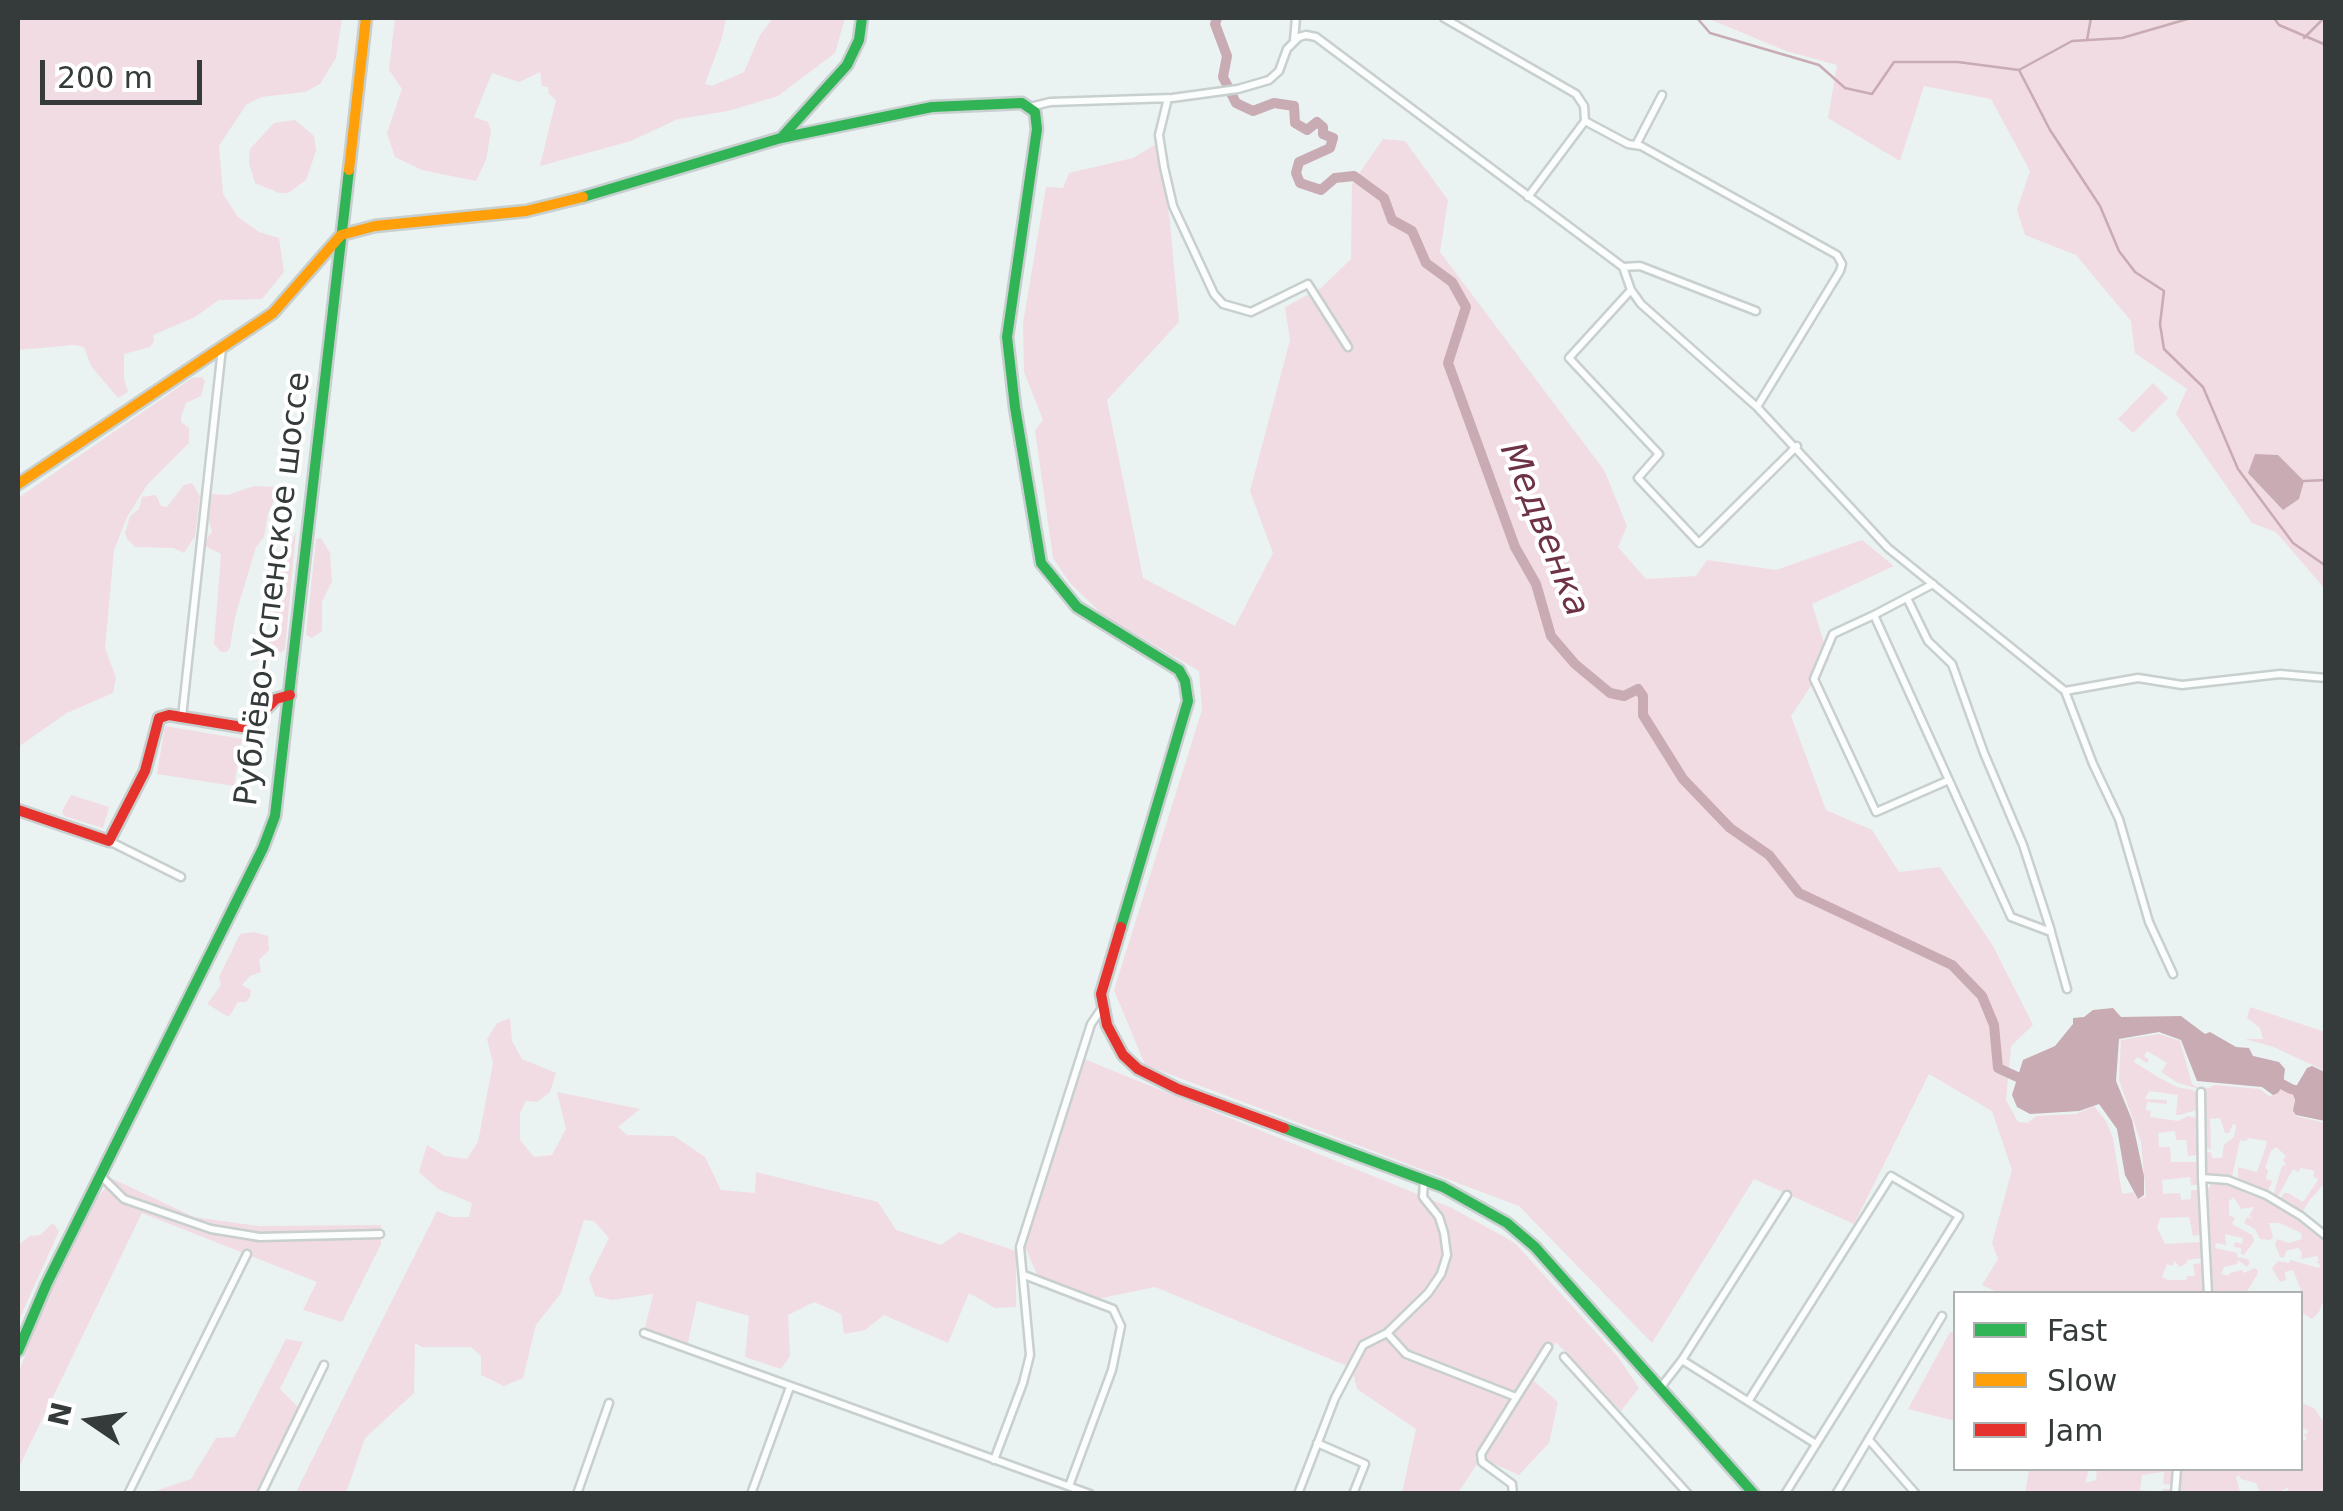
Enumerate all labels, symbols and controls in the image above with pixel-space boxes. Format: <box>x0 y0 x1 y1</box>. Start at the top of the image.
scale bar <box>45 40 208 102</box>
text: 200 m <box>57 60 153 95</box>
street label: Рублёво-Успенское шоссе <box>228 370 320 808</box>
water label: Медвенка <box>1489 437 1597 623</box>
legend <box>1953 1291 2303 1471</box>
text: Fast <box>2047 1313 2107 1348</box>
text: Slow <box>2047 1363 2117 1398</box>
north arrow <box>40 1371 140 1471</box>
text: N <box>42 1399 79 1429</box>
text: Jam <box>2047 1413 2103 1448</box>

